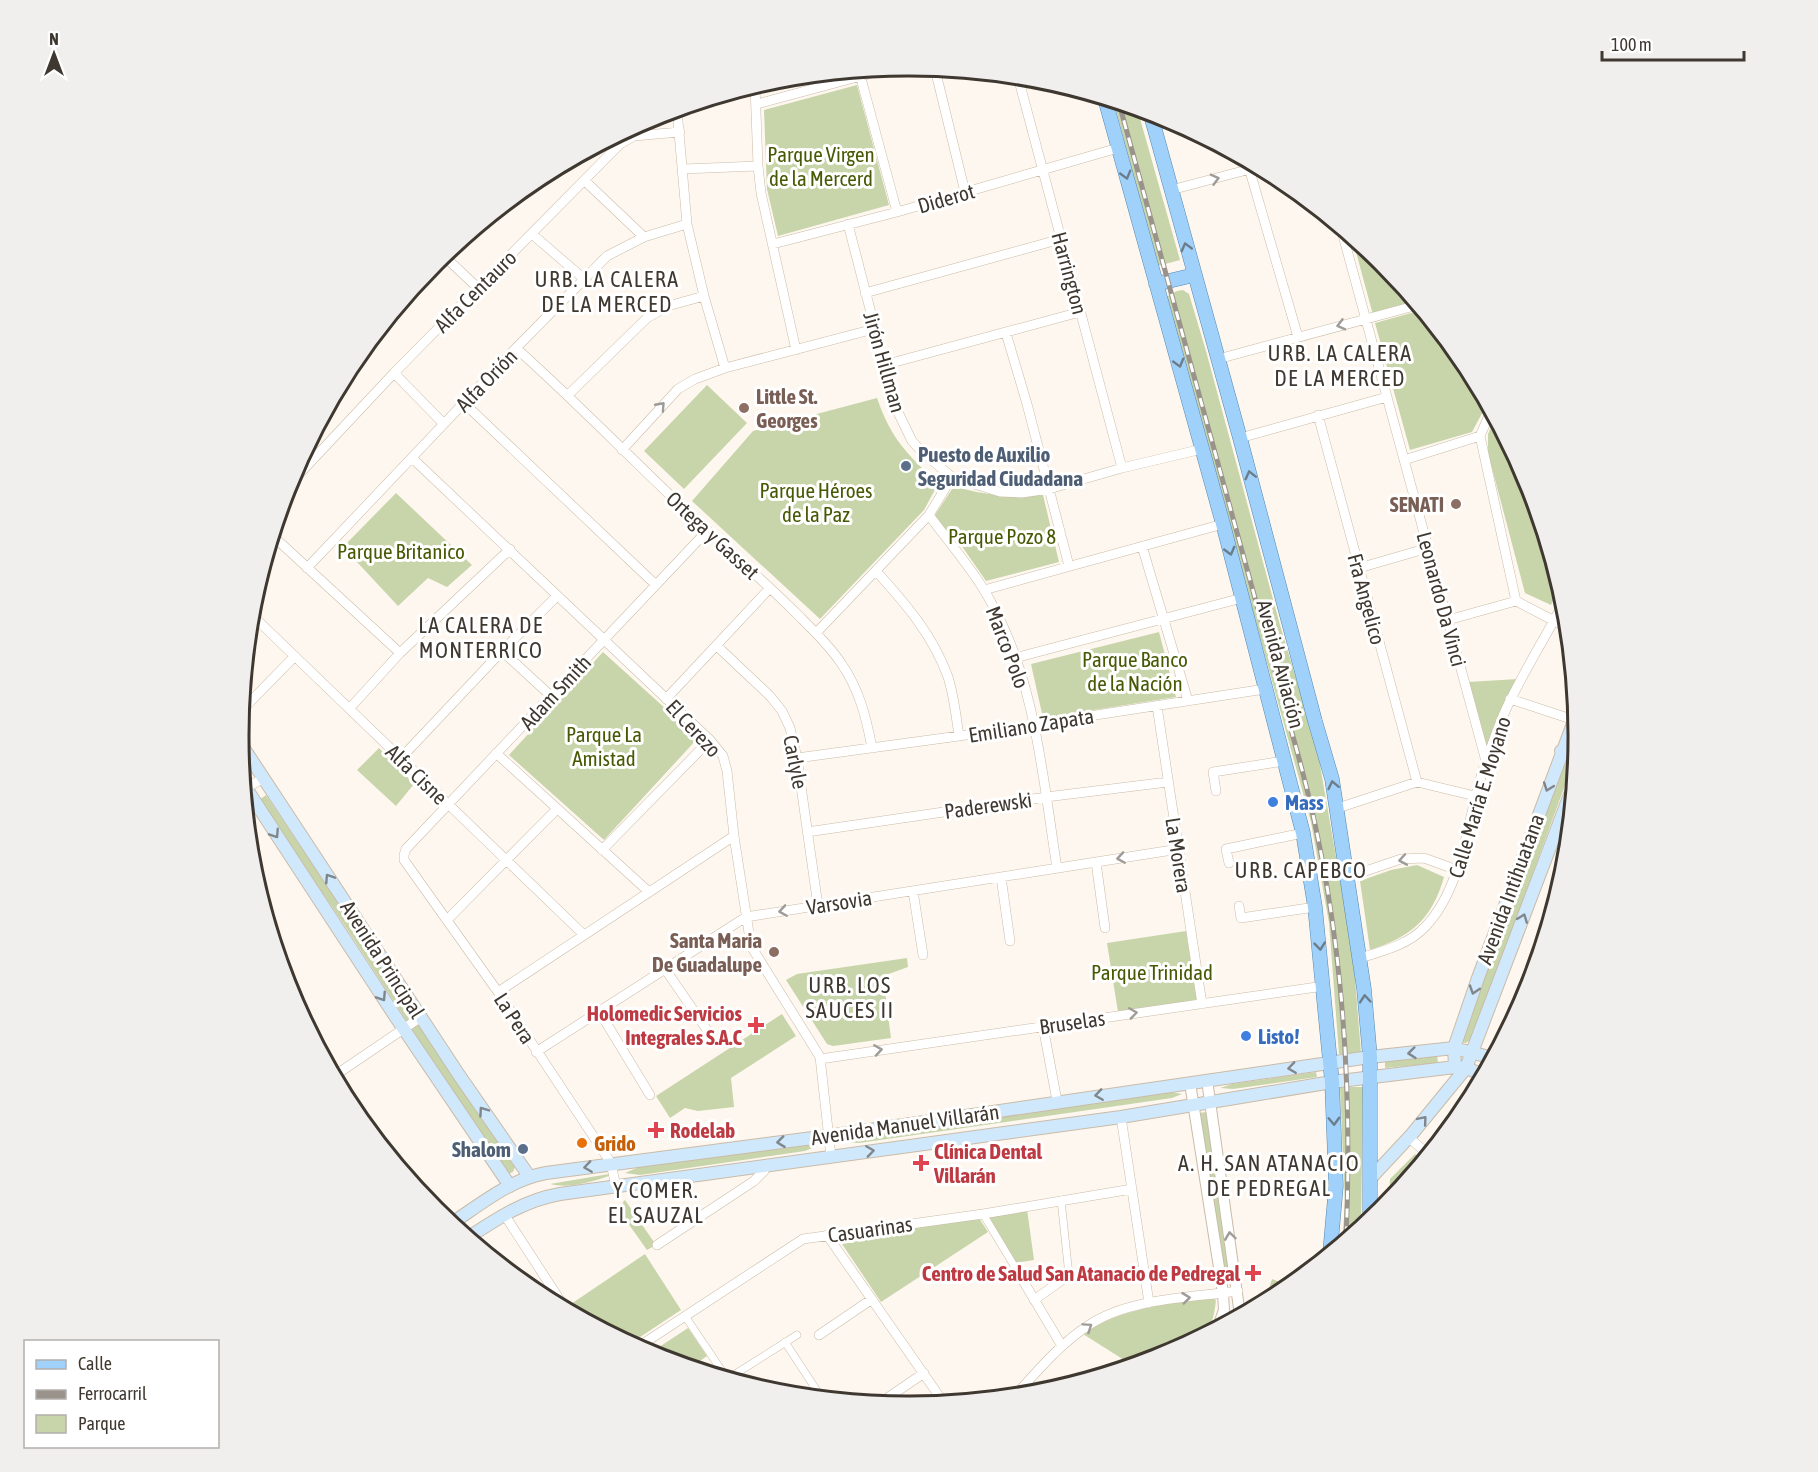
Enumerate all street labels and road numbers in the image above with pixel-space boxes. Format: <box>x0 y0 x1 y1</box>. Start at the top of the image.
street label: Diderot <box>915 178 977 218</box>
street label: Harrington <box>1048 229 1092 317</box>
street label: Alfa Centauro <box>429 245 521 337</box>
street label: Jirón Hillman <box>859 309 911 415</box>
street label: Alfa Orión <box>450 344 522 416</box>
street label: Ortega y Gasset <box>662 486 764 584</box>
street label: Leonardo Da Vinci <box>1412 529 1472 669</box>
street label: Fra Angelico <box>1343 551 1391 647</box>
street label: Avenida Aviación <box>1252 597 1310 731</box>
street label: Marco Polo <box>981 603 1035 691</box>
street label: Adam Smith <box>515 650 595 734</box>
street label: El Cerezo <box>662 694 726 762</box>
street label: Emiliano Zapata <box>967 703 1095 747</box>
street label: Calle María E. Moyano <box>1443 713 1515 881</box>
street label: Carlyle <box>779 733 813 791</box>
street label: Alfa Cisne <box>381 739 453 809</box>
street label: Paderewski <box>943 787 1033 823</box>
street label: Avenida Intihuatana <box>1472 811 1548 967</box>
street label: La Morera <box>1161 816 1197 894</box>
street label: Varsovia <box>805 885 873 919</box>
street label: Avenida Principal <box>336 896 430 1023</box>
street label: La Pera <box>490 988 540 1048</box>
street label: Bruselas <box>1038 1006 1106 1038</box>
street label: Avenida Manuel Villarán <box>809 1099 1001 1149</box>
street label: Casuarinas <box>826 1211 914 1247</box>

